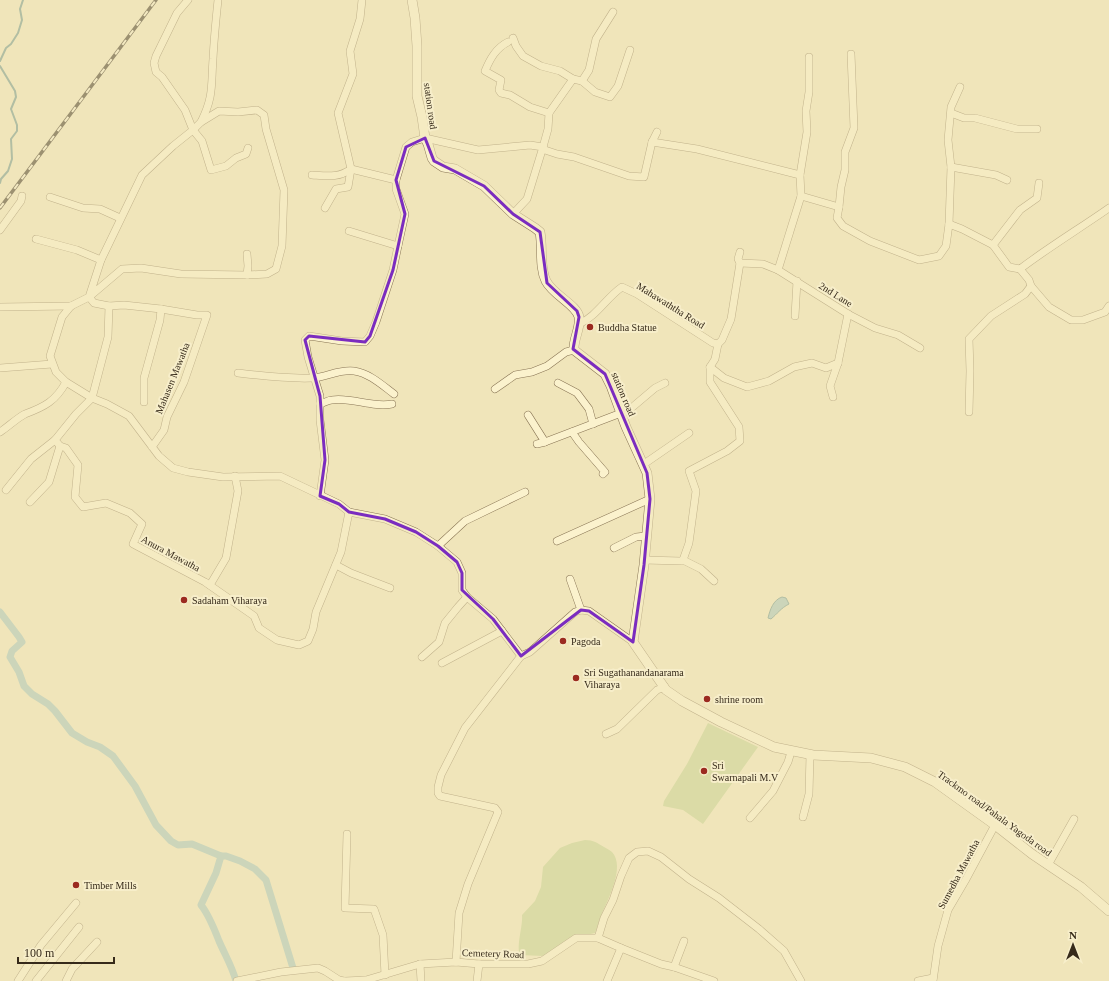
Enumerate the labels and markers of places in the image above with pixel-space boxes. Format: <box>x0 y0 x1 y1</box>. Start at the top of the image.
marker: Buddha Statue <box>585 322 595 332</box>
place label: Buddha Statue <box>598 322 657 333</box>
marker: Sadaham Viharaya <box>179 595 189 605</box>
place label: Sadaham Viharaya <box>192 595 268 606</box>
marker: Pagoda <box>558 636 568 646</box>
place label: Pagoda <box>571 636 601 647</box>
place label: Sri Sugathanandanarama Viharaya <box>584 667 684 690</box>
marker: Sri Sugathanandanarama Viharaya <box>571 673 581 683</box>
marker: shrine room <box>702 694 712 704</box>
place label: shrine room <box>715 694 763 705</box>
place label: Sri Swarnapali M.V <box>712 760 779 783</box>
marker: Sri Swarnapali M.V <box>699 766 709 776</box>
marker: Timber Mills <box>71 880 81 890</box>
place label: Timber Mills <box>84 880 137 891</box>

